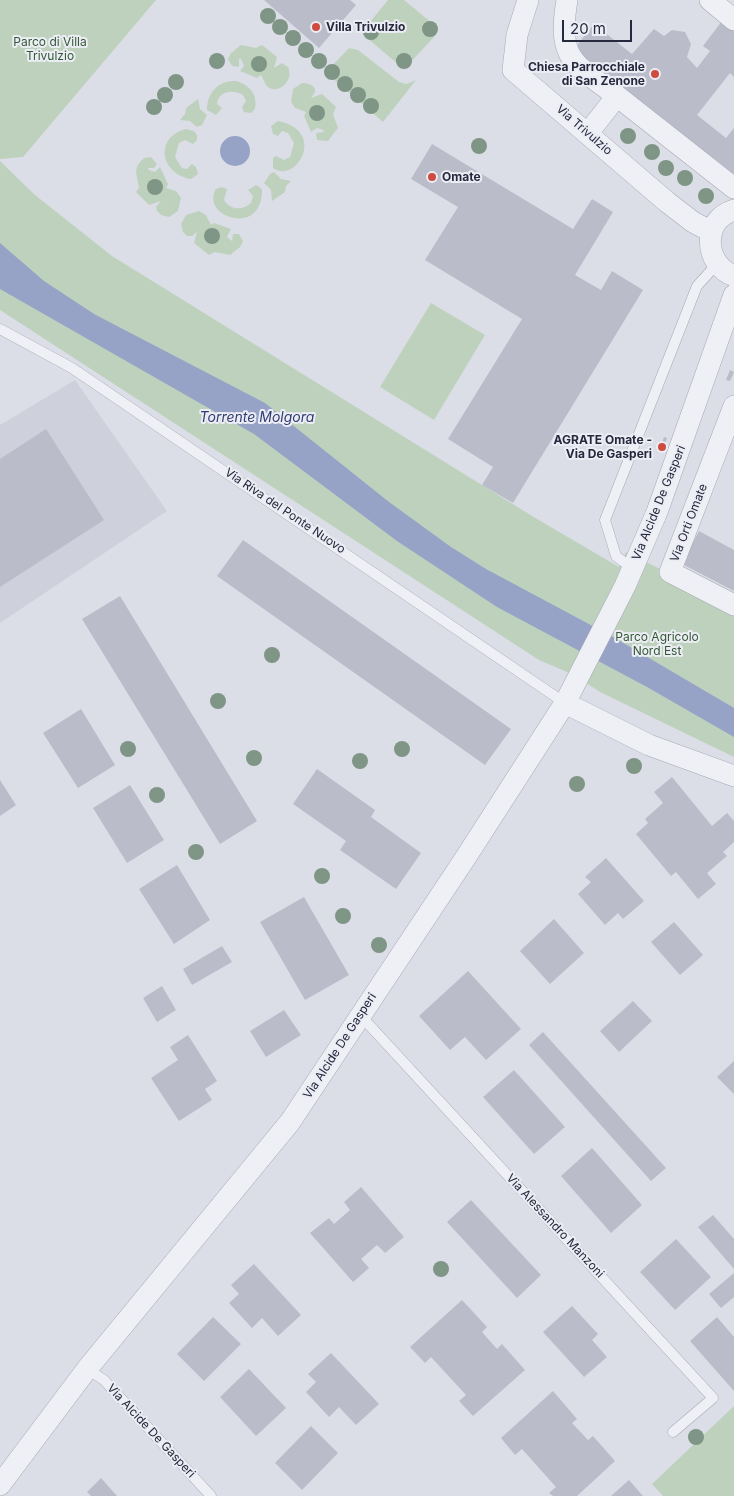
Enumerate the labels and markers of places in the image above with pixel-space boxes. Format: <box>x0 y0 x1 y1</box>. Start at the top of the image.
place label: Villa Trivulzio <box>326 20 405 34</box>
marker: Villa Trivulzio <box>310 21 322 33</box>
place label: Chiesa Parrocchiale di San Zenone <box>528 60 645 88</box>
marker: Chiesa Parrocchiale di San Zenone <box>649 68 661 80</box>
place label: Omate <box>442 170 481 184</box>
marker: Omate <box>426 171 438 183</box>
place label: AGRATE Omate - Via De Gasperi <box>554 433 652 461</box>
marker: AGRATE Omate - Via De Gasperi <box>656 441 668 453</box>

